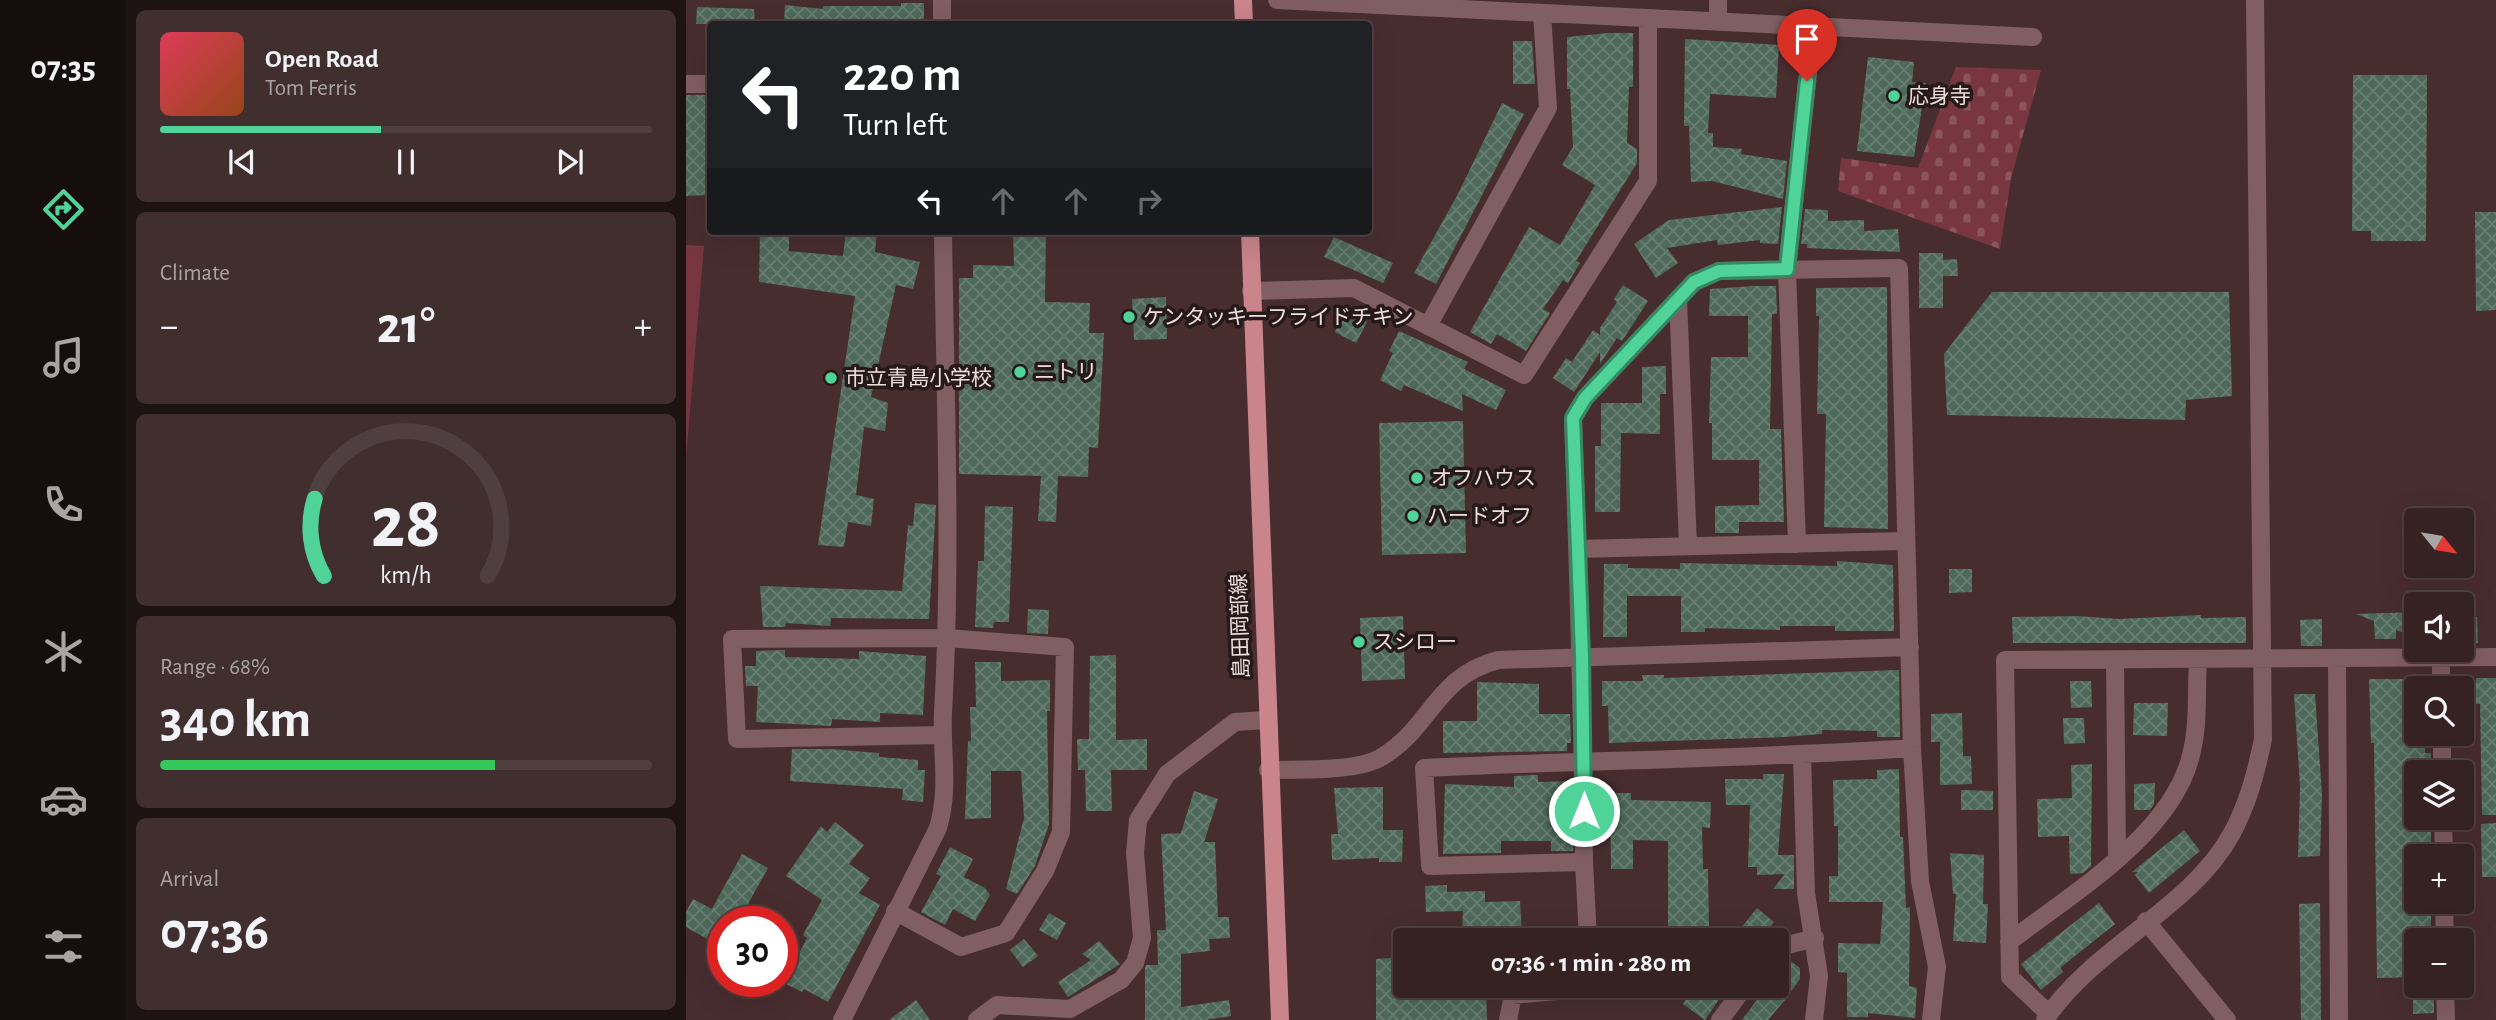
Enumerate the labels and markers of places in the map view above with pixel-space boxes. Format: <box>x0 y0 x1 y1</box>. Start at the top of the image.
pin <box>1777 9 1837 81</box>
place label: 応身寺 <box>1908 85 1971 107</box>
marker: 応身寺 <box>1886 88 1902 104</box>
place label: ケンタッキーフライドチキン <box>1143 306 1413 328</box>
marker: ケンタッキーフライドチキン <box>1121 309 1137 325</box>
place label: ニトリ <box>1034 362 1097 383</box>
marker: ニトリ <box>1012 364 1028 380</box>
place label: 市立青島小学校 <box>845 367 992 389</box>
marker: 市立青島小学校 <box>823 370 839 386</box>
place label: オフハウス <box>1431 468 1536 489</box>
marker: オフハウス <box>1409 470 1425 486</box>
place label: ハードオフ <box>1427 506 1532 527</box>
marker: ハードオフ <box>1405 508 1421 524</box>
place label: スシロー <box>1373 632 1457 653</box>
marker: スシロー <box>1351 634 1367 650</box>

